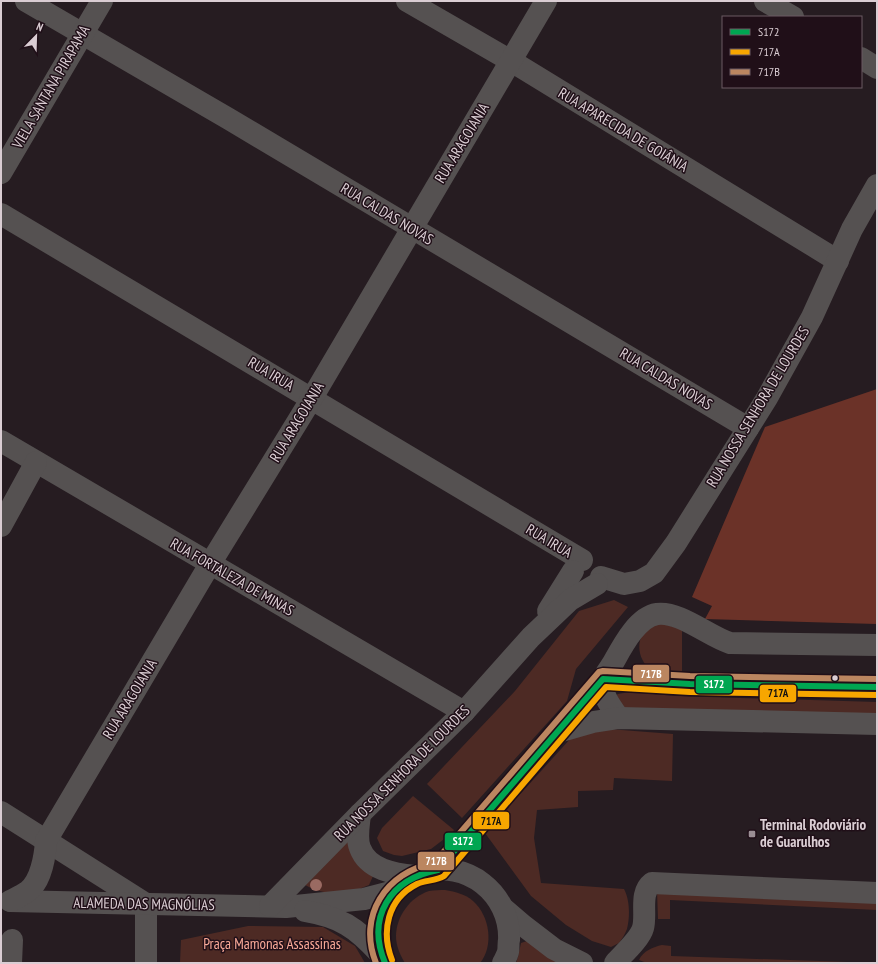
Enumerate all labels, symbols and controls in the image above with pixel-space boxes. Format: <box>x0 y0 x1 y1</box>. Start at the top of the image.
north arrow <box>16 16 56 56</box>
legend <box>722 16 862 88</box>
street label: VIELA SANTANA PIRAPAMA <box>8 22 94 152</box>
text: S172 <box>758 24 779 39</box>
text: 717A <box>758 44 780 59</box>
text: 717B <box>758 64 780 79</box>
street label: RUA APARECIDA DE GOIÂNIA <box>555 83 692 176</box>
street label: RUA ARAGOIANIA <box>430 99 493 186</box>
street label: RUA CALDAS NOVAS <box>337 178 437 249</box>
street label: RUA NOSSA SENHORA DE LOURDES <box>702 323 813 491</box>
street label: RUA CALDAS NOVAS <box>616 343 716 414</box>
street label: RUA IRUA <box>245 352 299 395</box>
street label: RUA ARAGOIANIA <box>265 378 328 465</box>
street label: RUA IRUA <box>523 519 577 562</box>
street label: RUA FORTALEZA DE MINAS <box>167 533 297 620</box>
street label: RUA ARAGOIANIA <box>98 655 161 742</box>
line badge: 717B <box>632 664 670 683</box>
text: 717B <box>640 667 662 681</box>
unlabelled marker <box>830 673 840 683</box>
line badge: S172 <box>695 675 733 694</box>
text: S172 <box>704 677 724 691</box>
line badge: 717A <box>759 684 797 703</box>
text: 717A <box>768 686 789 700</box>
street label: RUA NOSSA SENHORA DE LOURDES <box>330 701 474 845</box>
line badge: 717A <box>472 811 510 830</box>
text: 717A <box>481 814 502 828</box>
place label: Terminal Rodoviário de Guarulhos <box>760 815 866 851</box>
marker: Terminal Rodoviário de Guarulhos <box>747 829 757 839</box>
line badge: S172 <box>444 832 482 851</box>
text: S172 <box>453 834 473 848</box>
line badge: 717B <box>417 851 455 871</box>
text: 717B <box>425 854 447 868</box>
street label: ALAMEDA DAS MAGNÓLIAS <box>73 893 215 914</box>
park label: Praça Mamonas Assassinas <box>203 934 341 953</box>

